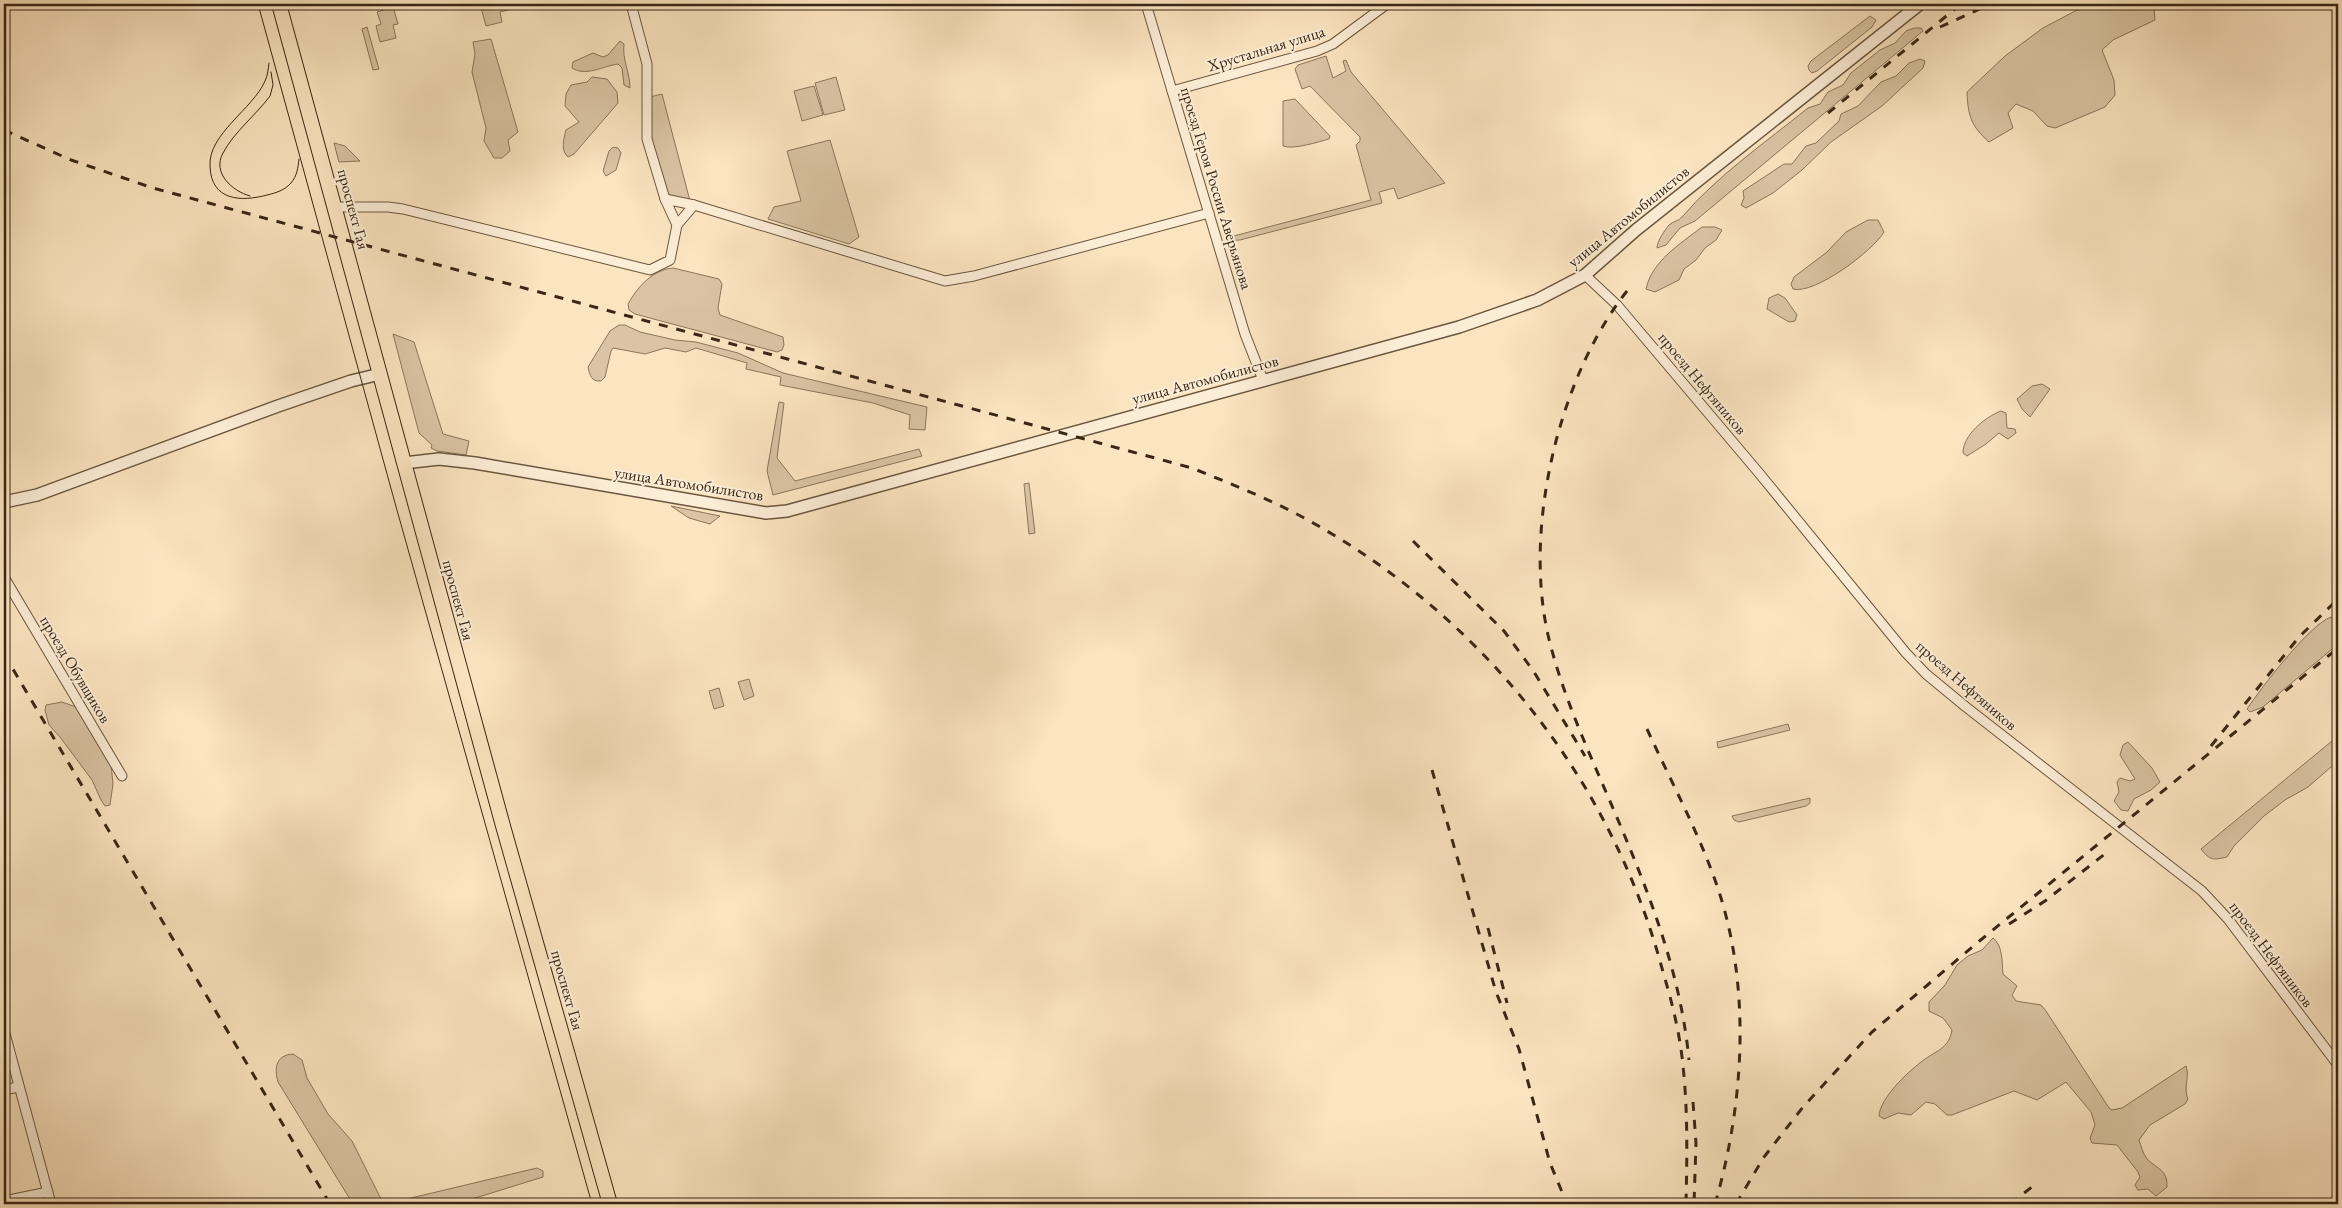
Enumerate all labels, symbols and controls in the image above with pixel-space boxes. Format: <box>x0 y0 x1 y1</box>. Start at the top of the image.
street label: Хрустальная улица <box>1204 20 1328 77</box>
street label: проезд Героя России Аверьянова <box>1176 85 1257 292</box>
street label: улица Автомобилистов <box>1563 161 1694 272</box>
street label: проспект Гая <box>333 167 374 252</box>
street label: проезд Нефтяников <box>1654 328 1752 439</box>
street label: улица Автомобилистов <box>1130 350 1281 409</box>
street label: улица Автомобилистов <box>613 461 765 506</box>
street label: проспект Гая <box>438 558 479 643</box>
street label: проезд Обувщиков <box>35 612 116 727</box>
street label: проезд Нефтяников <box>1912 636 2022 735</box>
street label: проезд Нефтяников <box>2225 897 2318 1012</box>
street label: проспект Гая <box>546 948 589 1033</box>

